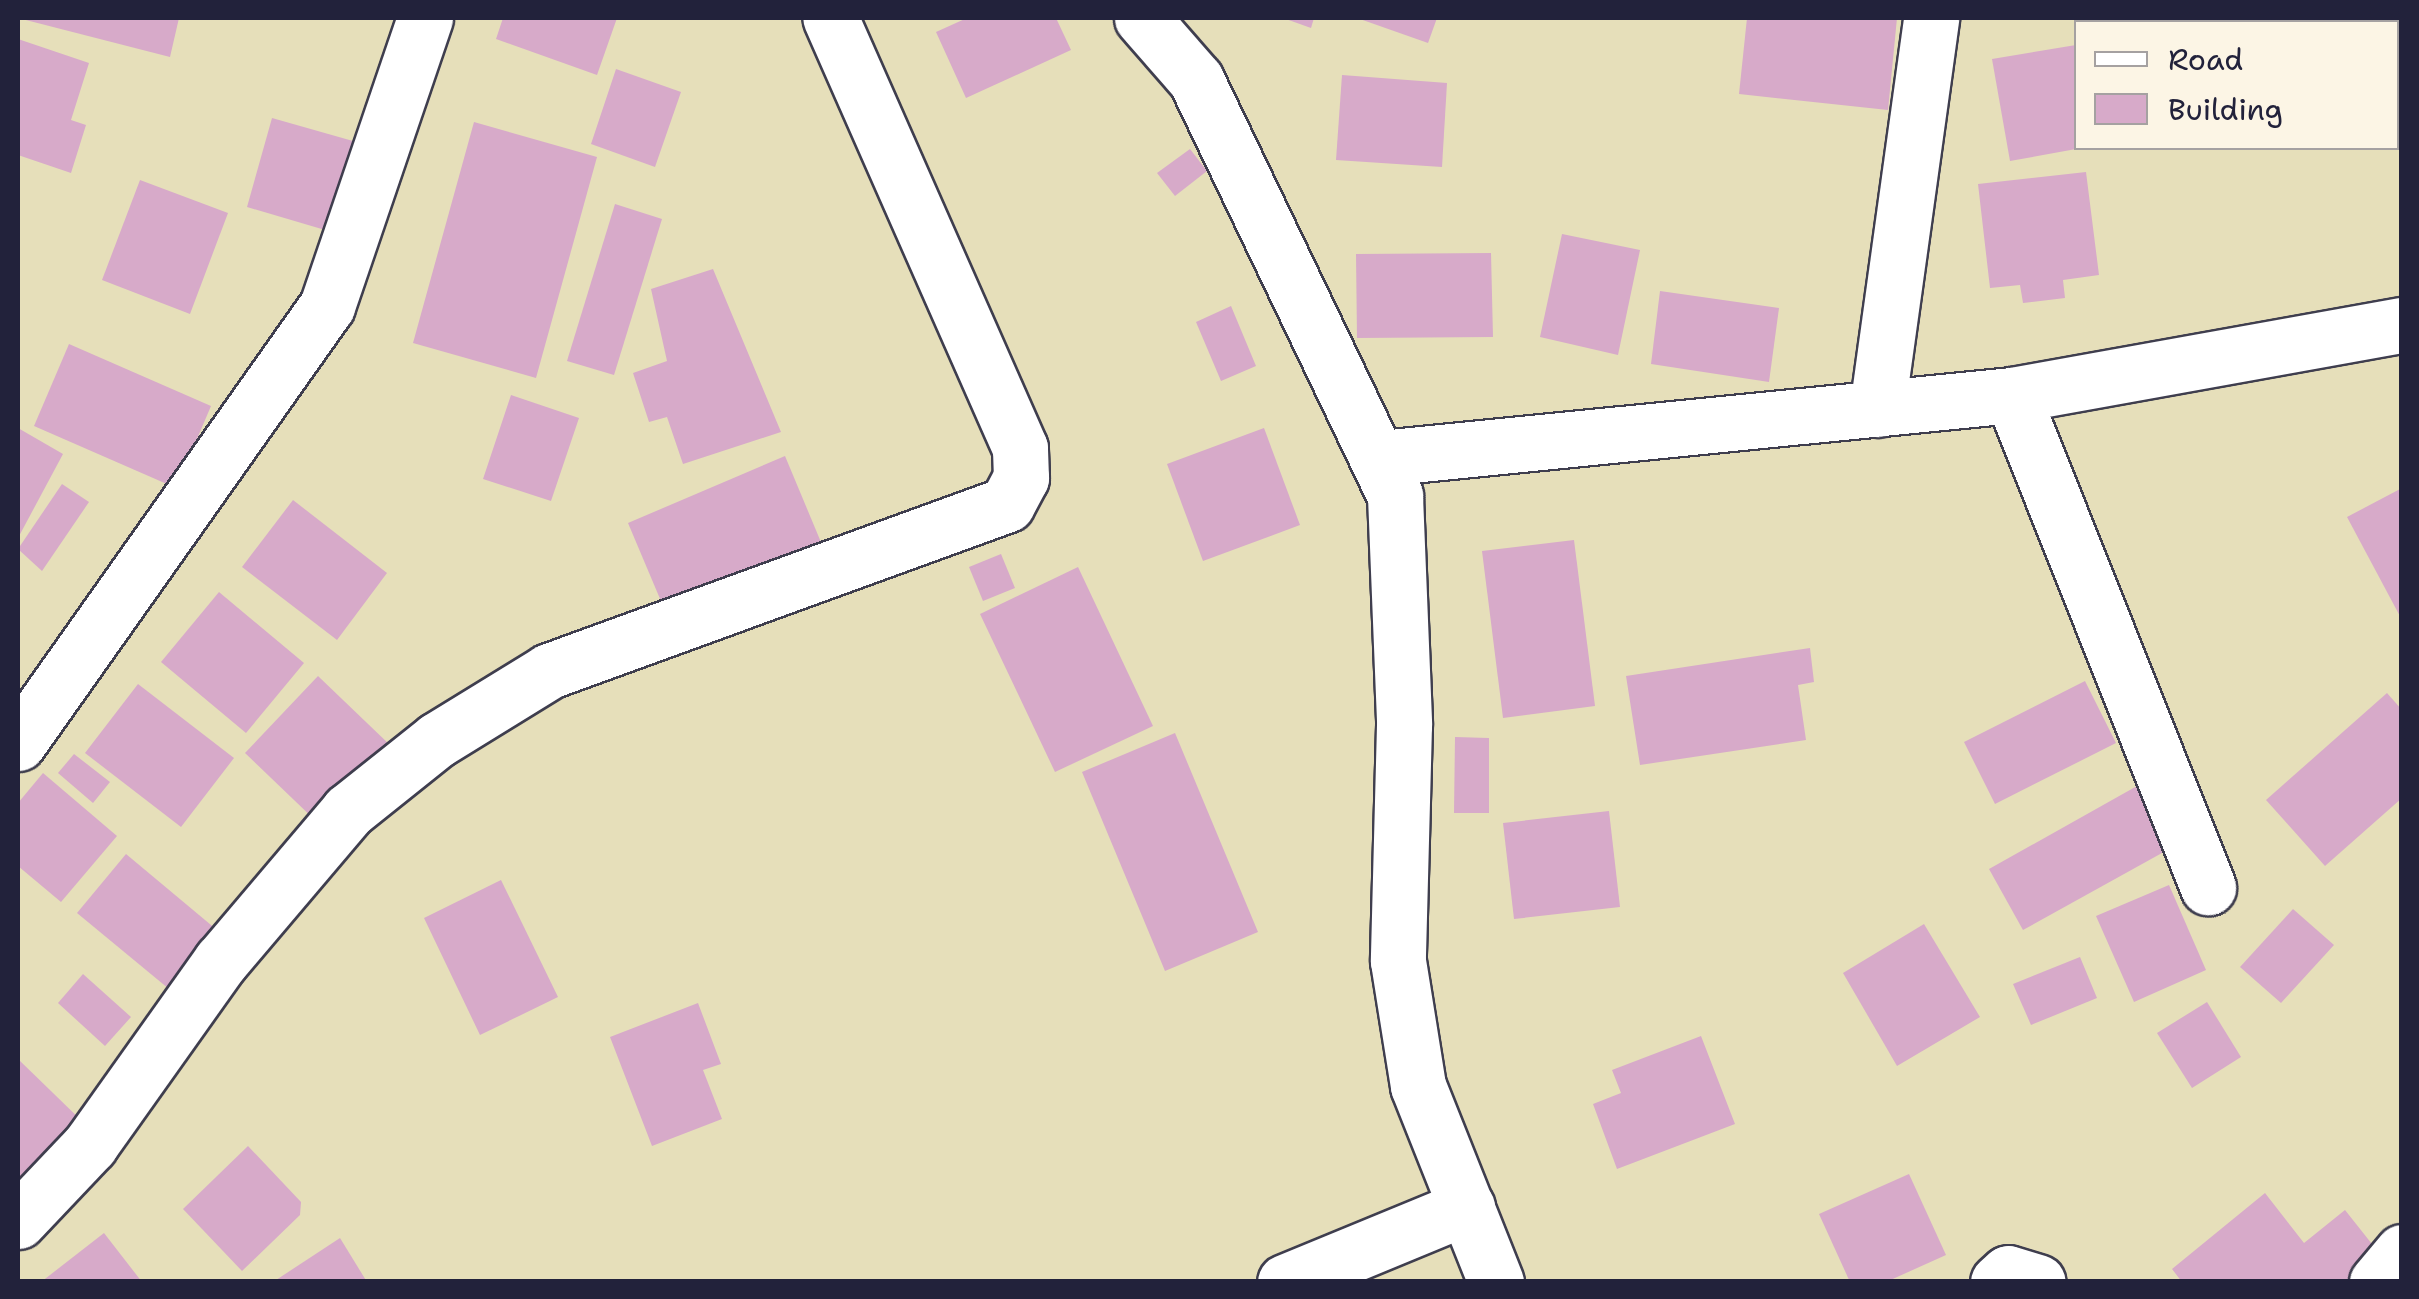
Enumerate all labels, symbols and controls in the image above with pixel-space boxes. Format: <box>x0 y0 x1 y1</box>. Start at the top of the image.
legend <box>2074 20 2399 150</box>
text: Road <box>2168 39 2243 80</box>
text: Building <box>2168 89 2283 130</box>

